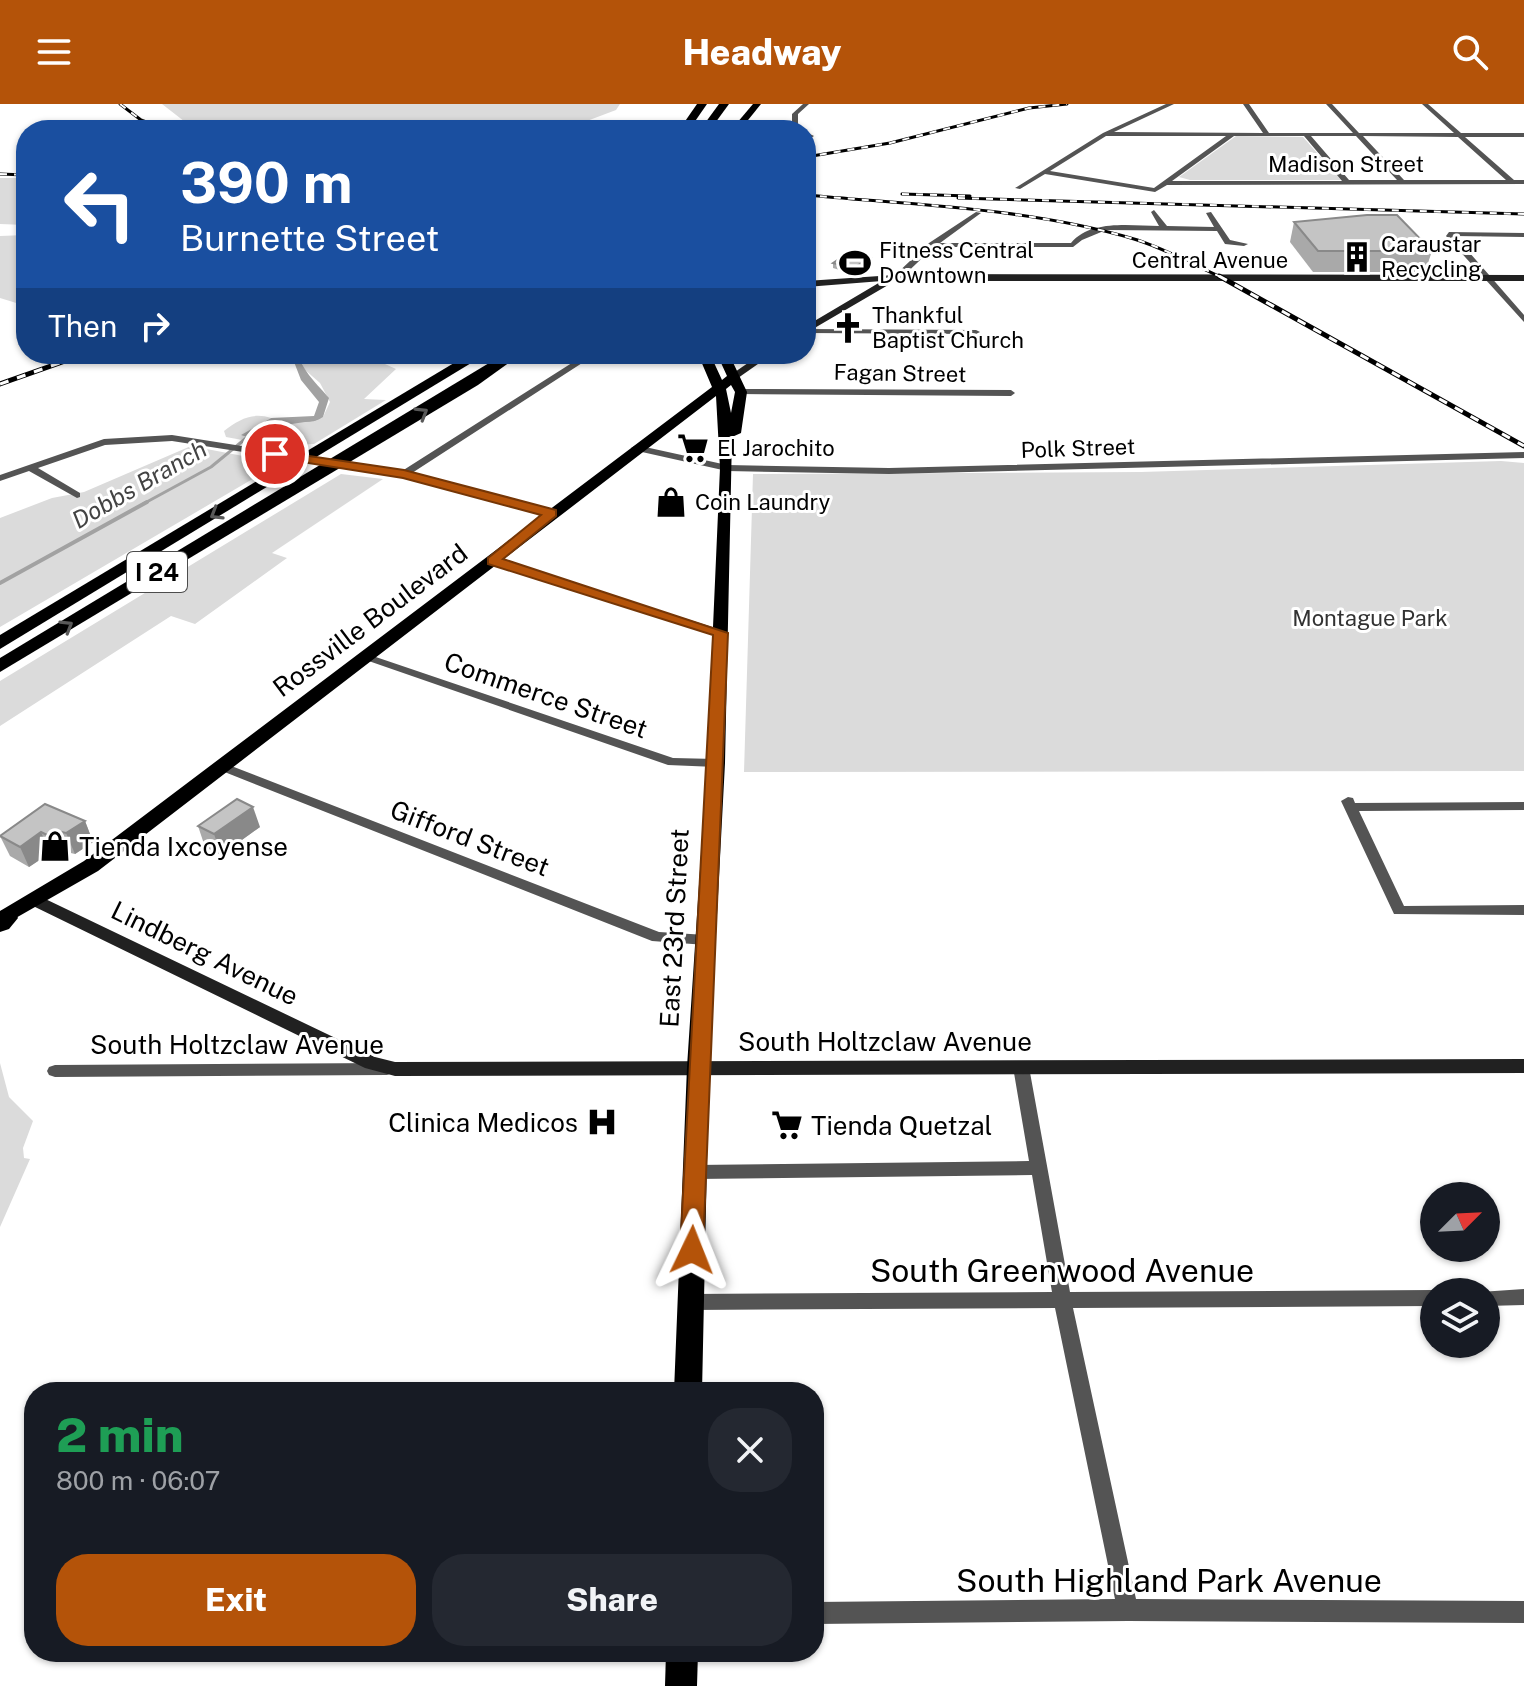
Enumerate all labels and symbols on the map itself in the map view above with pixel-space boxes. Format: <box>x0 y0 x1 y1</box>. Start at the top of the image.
street label: Madison Street <box>1268 151 1424 177</box>
place label: Caraustar Recycling <box>1381 231 1482 282</box>
place label: Fitness Central Downtown <box>879 237 1034 288</box>
building icon: Caraustar Recycling <box>1340 240 1374 274</box>
sports icon: Fitness Central Downtown <box>838 246 872 280</box>
street label: Central Avenue <box>1132 247 1288 273</box>
place label: Thankful Baptist Church <box>872 302 1024 353</box>
church icon: Thankful Baptist Church <box>831 311 865 345</box>
street label: Fagan Street <box>833 359 967 387</box>
one-way arrow <box>413 407 428 423</box>
pin <box>241 420 309 488</box>
supermarket icon: El Jarochito <box>676 431 710 465</box>
street label: Polk Street <box>1020 433 1136 463</box>
water label: Dobbs Branch <box>67 434 211 534</box>
place label: El Jarochito <box>717 435 835 461</box>
shop icon: Coin Laundry <box>654 485 688 519</box>
place label: Coin Laundry <box>695 489 830 515</box>
one-way arrow <box>210 504 225 520</box>
street label: Rossville Boulevard <box>267 537 473 703</box>
road number: I 24 <box>127 552 187 592</box>
park label: Montague Park <box>1292 605 1448 631</box>
one-way arrow <box>58 620 73 635</box>
street label: Commerce Street <box>440 646 652 744</box>
street label: Gifford Street <box>386 793 554 883</box>
street label: East 23rd Street <box>653 828 695 1028</box>
shop icon: Tienda Ixcoyense <box>38 829 72 863</box>
place label: Tienda Ixcoyense <box>79 831 288 862</box>
street label: Lindberg Avenue <box>106 894 304 1012</box>
street label: South Holtzclaw Avenue <box>738 1026 1032 1057</box>
street label: South Holtzclaw Avenue <box>90 1029 384 1060</box>
hospital icon: Clinica Medicos <box>585 1105 619 1139</box>
place label: Clinica Medicos <box>388 1107 578 1138</box>
supermarket icon: Tienda Quetzal <box>770 1108 804 1142</box>
place label: Tienda Quetzal <box>811 1110 992 1141</box>
north arrow <box>1420 1182 1500 1262</box>
position arrow <box>650 1208 734 1292</box>
street label: South Greenwood Avenue <box>870 1252 1254 1289</box>
street label: South Highland Park Avenue <box>956 1562 1382 1599</box>

